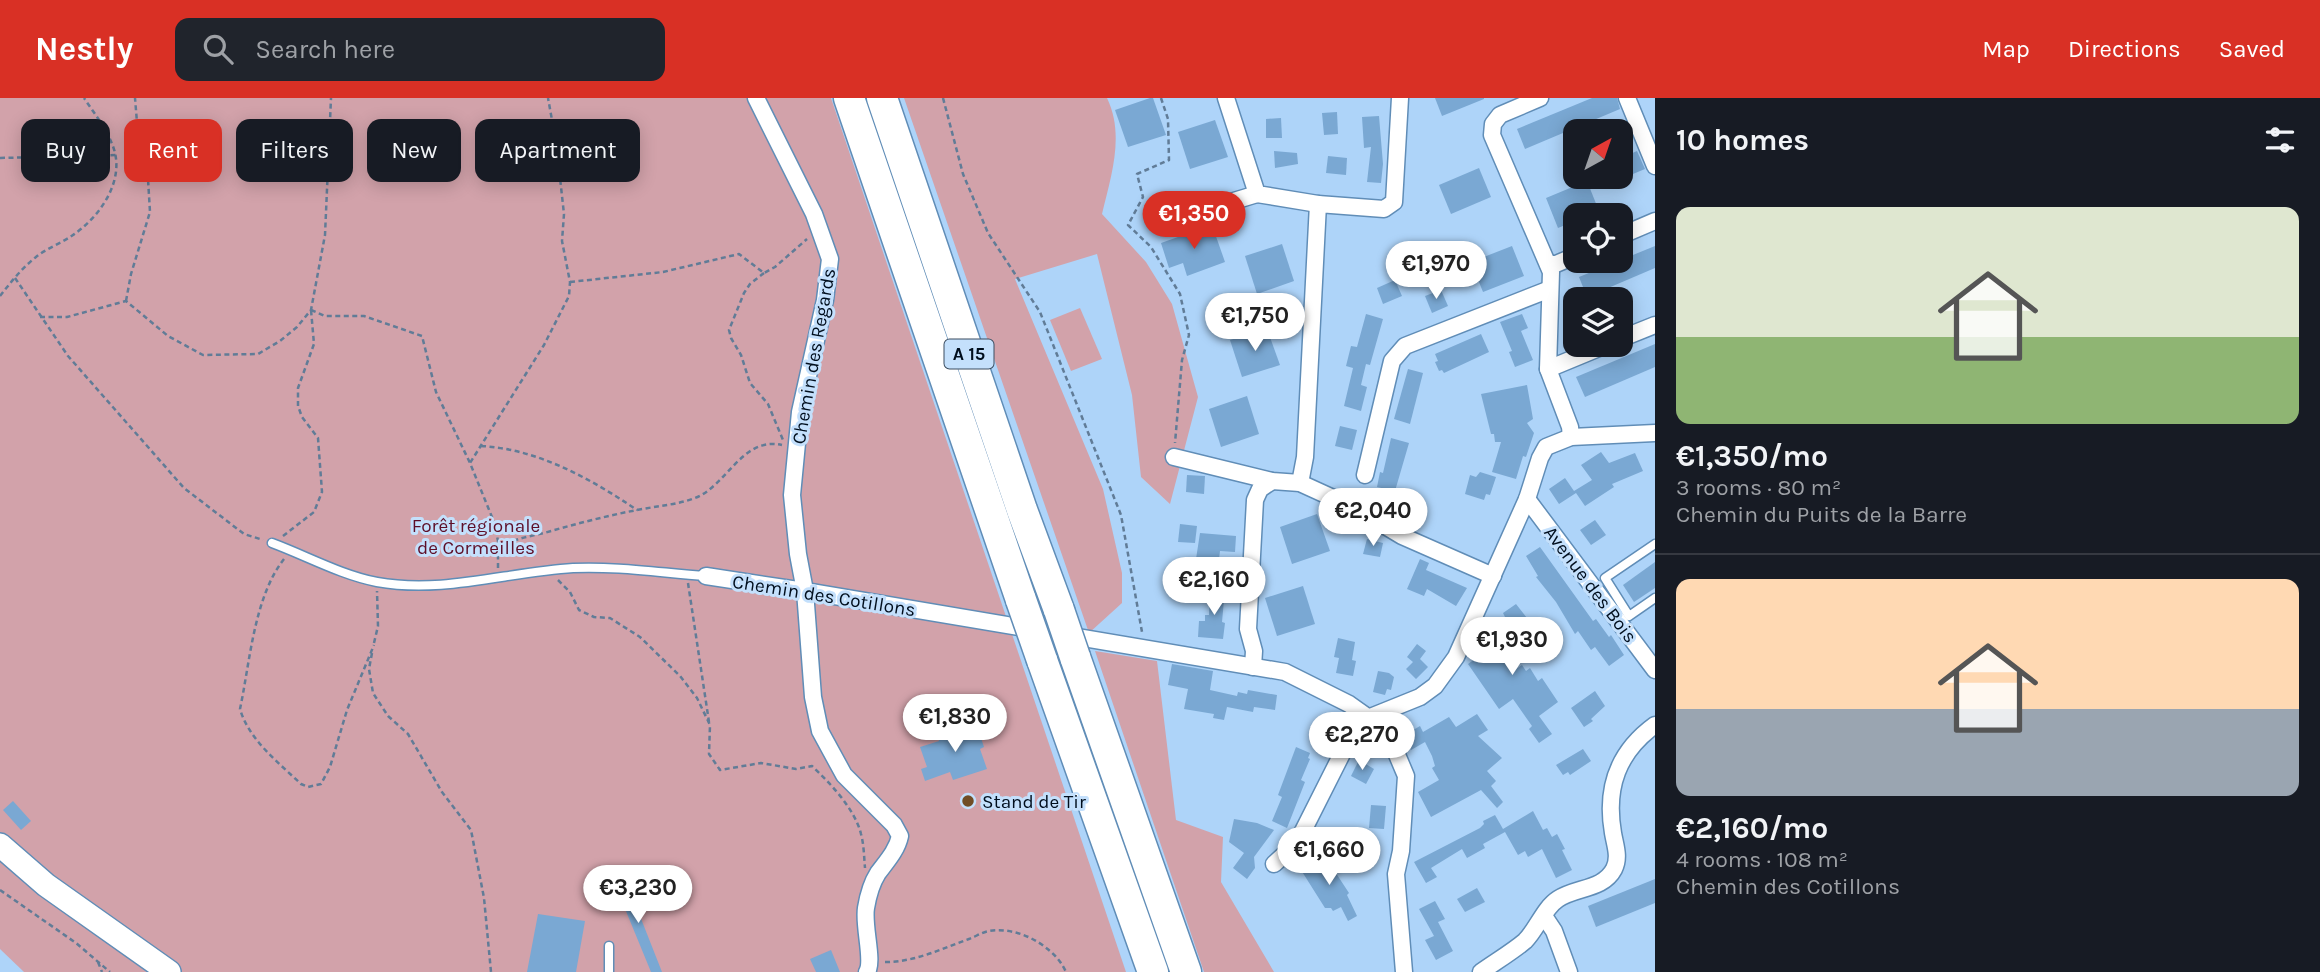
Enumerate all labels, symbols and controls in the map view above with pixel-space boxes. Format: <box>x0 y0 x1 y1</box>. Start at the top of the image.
search box <box>175 18 665 81</box>
text: Nestly <box>35 30 133 68</box>
icon: search <box>199 30 237 68</box>
text: Search here <box>255 34 395 65</box>
text: Map <box>1982 35 2030 63</box>
text: Directions <box>2068 35 2181 63</box>
text: Saved <box>2219 35 2285 63</box>
chip: Buy <box>21 119 110 182</box>
chip: Rent <box>124 119 222 182</box>
chip: Filters <box>236 119 353 182</box>
chip: New <box>367 119 461 182</box>
chip: Apartment <box>475 119 640 182</box>
north arrow <box>1563 119 1633 189</box>
map controls <box>1563 119 1633 357</box>
icon: filters <box>2261 121 2299 159</box>
text: 10 homes <box>1676 122 1809 158</box>
pin: €1,350 <box>1137 192 1251 251</box>
text: €1,350 <box>1159 200 1229 227</box>
button: locate <box>1563 203 1633 273</box>
pin: €1,970 <box>1379 242 1493 301</box>
text: €1,970 <box>1402 250 1470 277</box>
icon: home <box>1925 253 2051 379</box>
street label: Chemin des Regards <box>788 266 840 446</box>
button: layers <box>1563 287 1633 357</box>
pin: €1,750 <box>1198 294 1312 353</box>
text: €1,750 <box>1221 302 1289 329</box>
road number: A 15 <box>944 340 993 368</box>
text: €1,350/mo <box>1676 438 1828 474</box>
text: 3 rooms · 80 m² <box>1676 474 1841 501</box>
pin: €2,040 <box>1316 489 1430 548</box>
text: €2,040 <box>1334 497 1412 524</box>
text: Chemin du Puits de la Barre <box>1676 501 1967 528</box>
park label: Forêt régionale de Cormeilles <box>412 515 540 559</box>
street label: Avenue des Bois <box>1539 522 1641 647</box>
pin: €2,160 <box>1157 558 1271 617</box>
text: €2,160 <box>1178 566 1250 593</box>
street label: Chemin des Cotillons <box>731 571 917 621</box>
pin: €1,930 <box>1455 618 1569 677</box>
icon: home <box>1925 625 2051 751</box>
text: €1,930 <box>1476 626 1548 653</box>
pin: €1,830 <box>898 694 1012 754</box>
text: €1,830 <box>919 703 991 730</box>
pin: €2,270 <box>1305 712 1419 772</box>
text: €2,270 <box>1325 721 1399 748</box>
place label: Stand de Tir <box>982 791 1086 813</box>
marker: Stand de Tir <box>960 793 976 809</box>
text: €2,160/mo <box>1676 810 1828 846</box>
pin: €1,660 <box>1272 828 1386 887</box>
text: €1,660 <box>1293 836 1365 863</box>
text: 4 rooms · 108 m² <box>1676 846 1848 873</box>
pin: €3,230 <box>581 866 695 925</box>
text: Chemin des Cotillons <box>1676 873 1900 900</box>
text: €3,230 <box>599 874 677 901</box>

